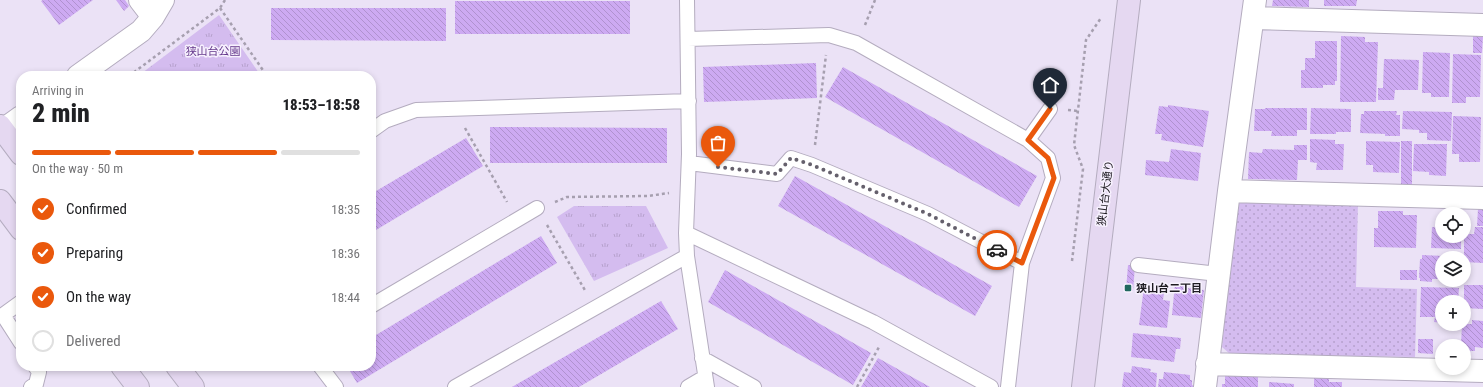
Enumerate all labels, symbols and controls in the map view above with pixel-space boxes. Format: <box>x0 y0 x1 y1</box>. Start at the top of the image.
park label: 狭山台公園 <box>186 45 241 58</box>
pin <box>1033 68 1067 109</box>
icon: home <box>1039 74 1061 96</box>
text: Arriving in <box>32 83 84 98</box>
text: 18:53–18:58 <box>282 96 360 114</box>
text: 2 min <box>32 98 90 128</box>
pin <box>701 126 735 167</box>
icon: bag <box>707 132 729 154</box>
street label: 狭山台大通り <box>1095 160 1116 227</box>
text: On the way · 50 m <box>32 161 123 176</box>
icon: check <box>32 198 54 220</box>
text: Confirmed <box>66 200 127 218</box>
text: 18:35 <box>331 202 360 217</box>
map controls <box>1435 207 1471 375</box>
button: locate <box>1435 207 1471 243</box>
courier <box>977 230 1017 270</box>
icon: car <box>986 239 1008 261</box>
icon: check <box>32 242 54 264</box>
text: Preparing <box>66 244 123 262</box>
text: 18:36 <box>331 246 360 261</box>
button: layers <box>1435 251 1471 287</box>
place label: 狭山台二丁目 <box>1136 282 1202 295</box>
marker: 狭山台二丁目 <box>1123 283 1133 293</box>
icon: check <box>32 286 54 308</box>
text: On the way <box>66 288 131 306</box>
text: 18:44 <box>331 290 360 305</box>
button: + <box>1435 295 1471 331</box>
text: Delivered <box>66 332 121 350</box>
button: − <box>1435 339 1471 375</box>

